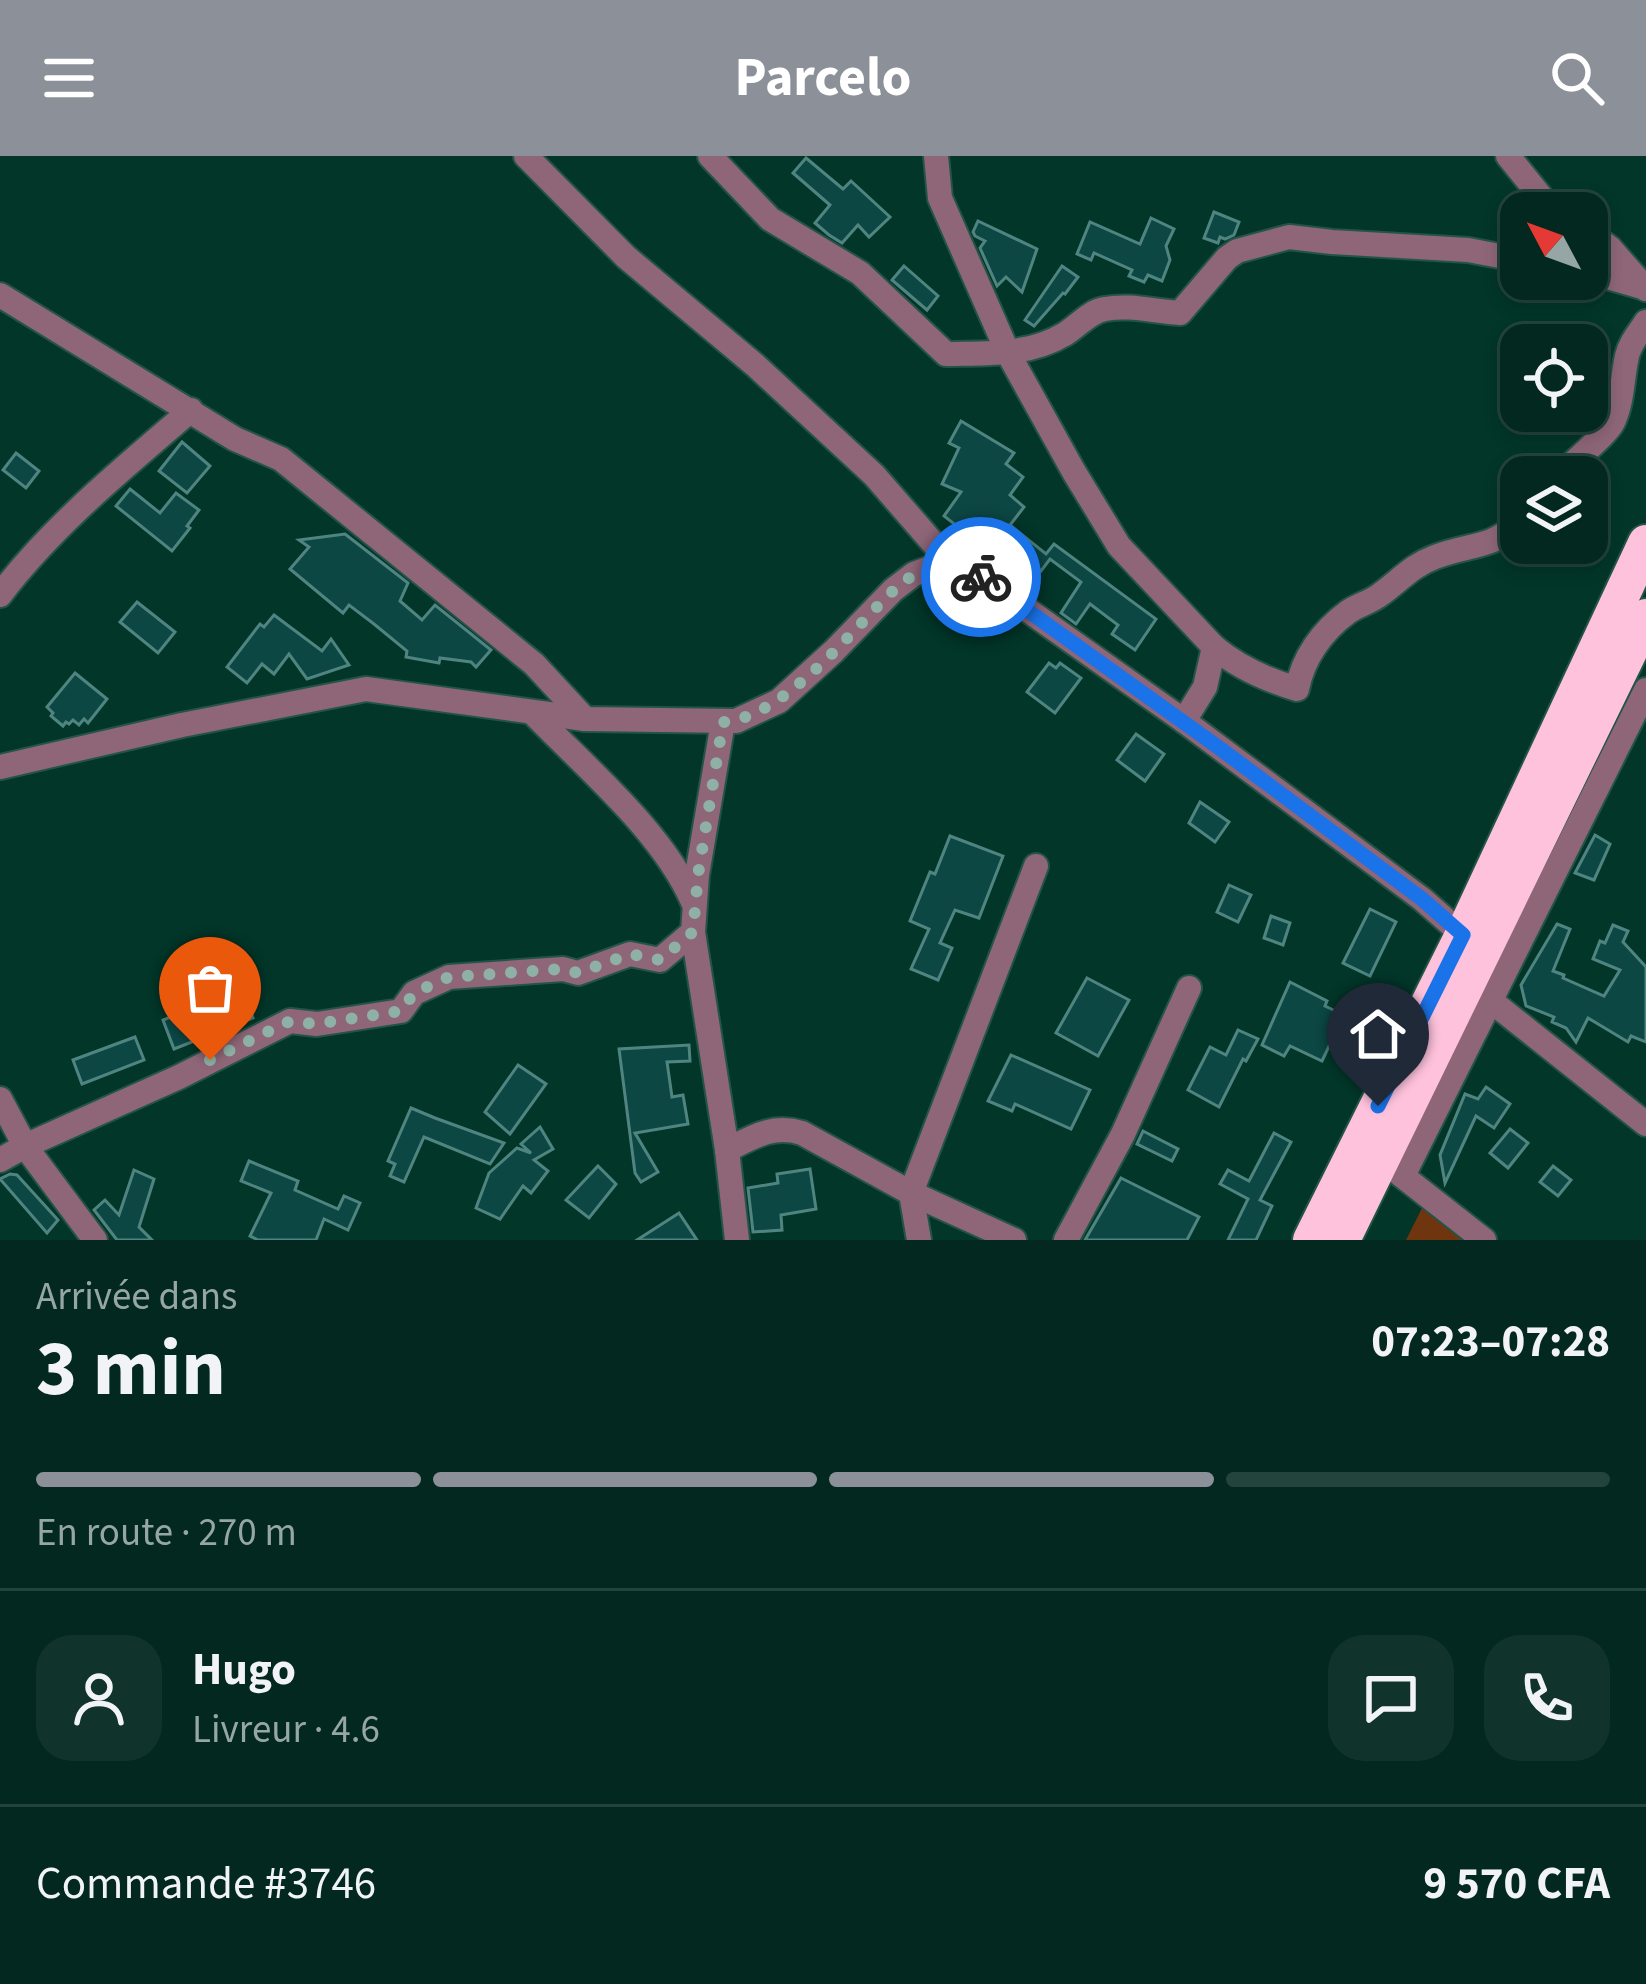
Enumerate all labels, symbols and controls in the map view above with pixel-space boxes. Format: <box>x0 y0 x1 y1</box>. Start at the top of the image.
text: Parcelo <box>735 40 911 117</box>
icon: menu <box>36 45 102 111</box>
icon: search <box>1544 45 1610 111</box>
north arrow <box>1500 192 1608 300</box>
map controls <box>1500 192 1608 564</box>
button: locate <box>1500 324 1608 432</box>
button: layers <box>1500 456 1608 564</box>
courier <box>921 517 1041 637</box>
icon: bike <box>948 544 1014 610</box>
pin <box>159 937 261 1060</box>
icon: bag <box>177 955 243 1021</box>
pin <box>1327 983 1429 1106</box>
icon: home <box>1345 1001 1411 1067</box>
text: Arrivée dans <box>36 1269 237 1325</box>
text: 07:23–07:28 <box>1371 1310 1610 1374</box>
text: 3 min <box>36 1314 226 1425</box>
text: En route · 270 m <box>36 1505 297 1561</box>
button: person <box>36 1635 162 1761</box>
button: chat <box>1328 1635 1454 1761</box>
button: phone <box>1484 1635 1610 1761</box>
text: Hugo <box>192 1638 296 1702</box>
text: Livreur · 4.6 <box>192 1702 380 1758</box>
text: Commande #3746 <box>36 1852 376 1916</box>
text: 9 570 CFA <box>1423 1852 1610 1916</box>

